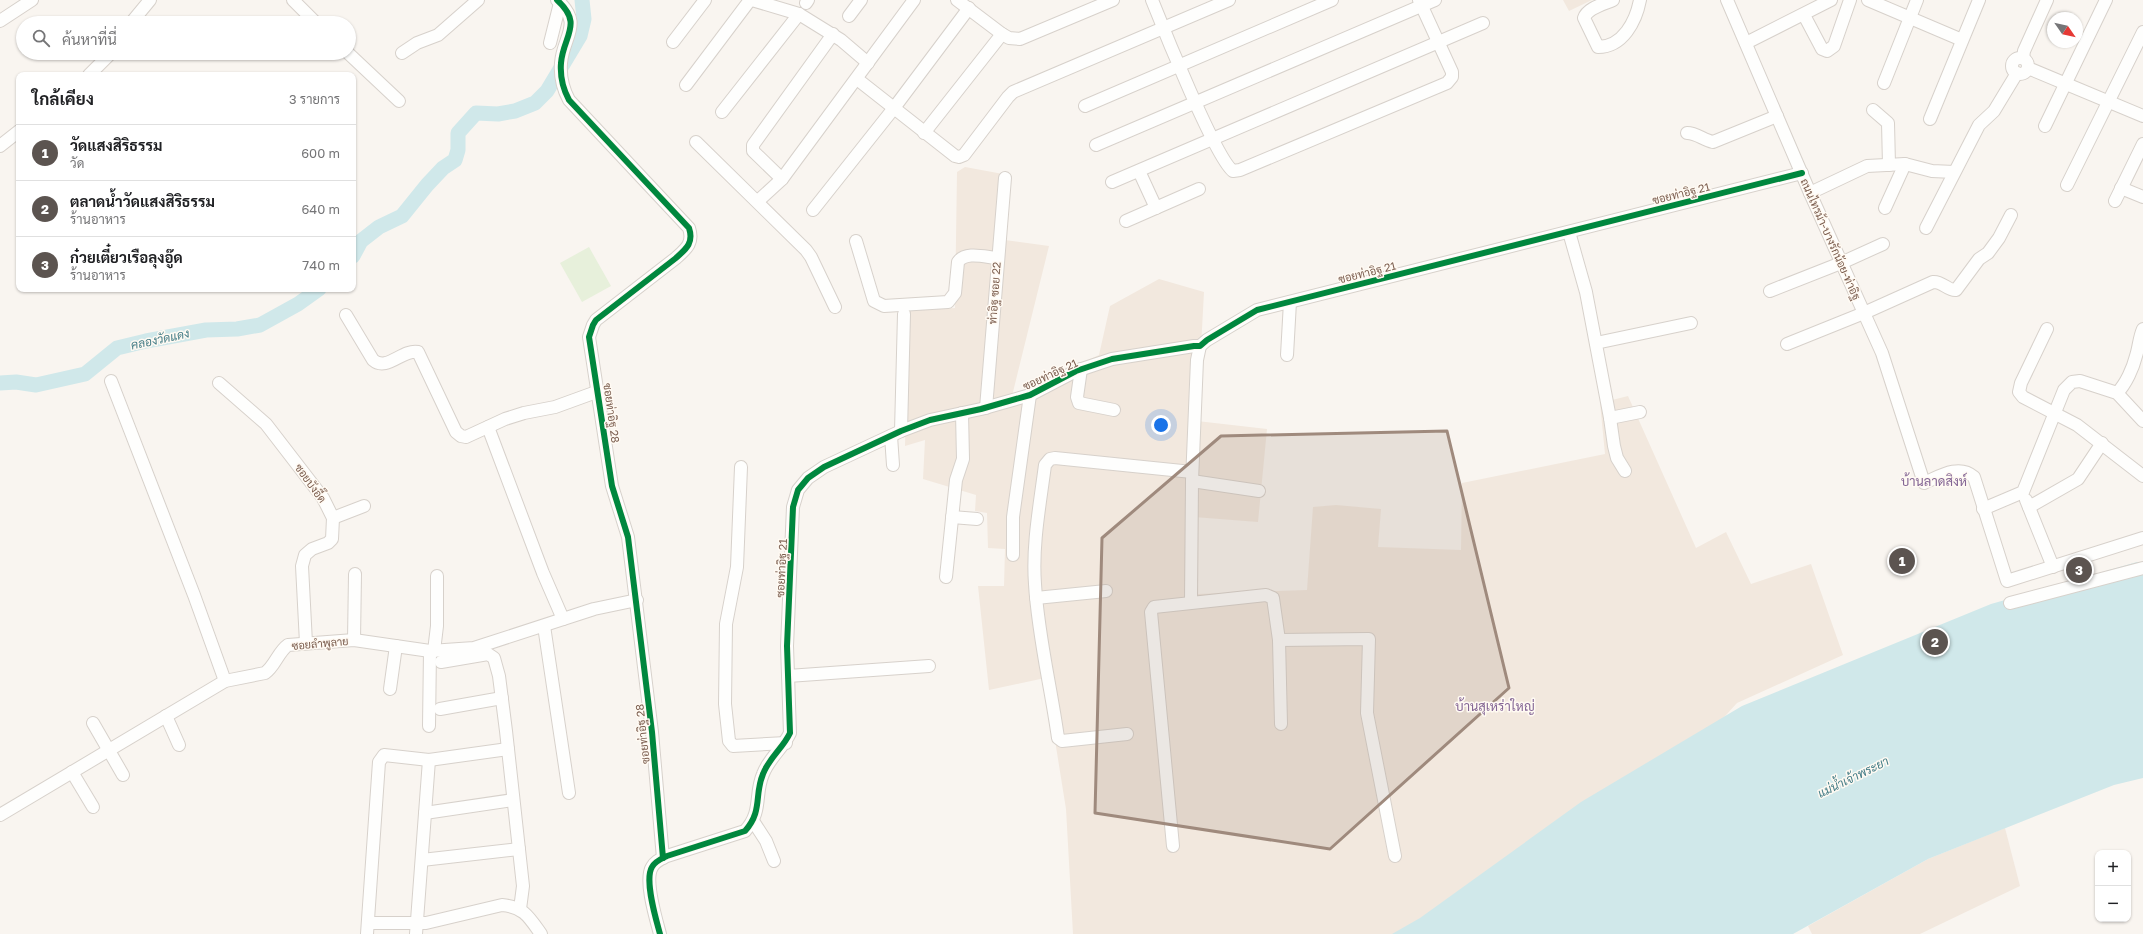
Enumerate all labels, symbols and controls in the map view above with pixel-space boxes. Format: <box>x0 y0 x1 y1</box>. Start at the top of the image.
north arrow <box>2047 12 2083 48</box>
search box <box>16 16 356 60</box>
icon: search <box>30 27 52 49</box>
text: ค้นหาที่นี่ <box>62 30 117 48</box>
text: ใกล้เคียง <box>32 88 94 109</box>
text: 3 รายการ <box>289 91 340 107</box>
text: วัดแสงสิริธรรม <box>70 136 162 154</box>
text: 1 <box>42 145 48 161</box>
text: 600 m <box>301 145 340 161</box>
text: วัด <box>70 155 84 171</box>
street label: ถนนไทรม้า-บางรักน้อย-ท่าอิฐ <box>1796 176 1865 303</box>
street label: ซอยท่าอิฐ 21 <box>1651 180 1712 208</box>
text: ตลาดน้ำวัดแสงสิริธรรม <box>70 192 215 210</box>
text: 2 <box>41 201 49 217</box>
text: 640 m <box>301 201 340 217</box>
text: ร้านอาหาร <box>70 211 126 227</box>
text: ก๋วยเตี๋ยวเรือลุงอู๊ด <box>70 248 183 266</box>
text: 3 <box>41 257 49 273</box>
text: 740 m <box>302 257 340 273</box>
street label: ซอยท่าอิฐ 21 <box>1337 259 1398 287</box>
street label: ท่าอิฐ ซอย 22 <box>985 261 1005 325</box>
text: ร้านอาหาร <box>70 267 126 283</box>
water label: คลองวัดแดง <box>129 325 191 353</box>
street label: ซอยท่าอิฐ 21 <box>1021 356 1080 394</box>
street label: ซอยท่าอิฐ 28 <box>599 382 623 444</box>
your location <box>1151 415 1171 435</box>
street label: ซอยบังอี๊ด <box>293 459 333 505</box>
district label: บ้านลาดสิงห์ <box>1901 472 1967 489</box>
street label: ซอยท่าอิฐ 21 <box>773 538 791 598</box>
pin: 1 <box>1889 546 1915 576</box>
pin: 3 <box>2066 555 2092 585</box>
pin: 2 <box>1922 627 1948 657</box>
street label: ซอยลำพูลาย <box>291 634 349 654</box>
district label: บ้านสุเหร่าใหญ่ <box>1455 697 1535 716</box>
street label: ซอยท่าอิฐ 28 <box>632 703 654 765</box>
water label: แม่น้ำเจ้าพระยา <box>1814 750 1891 801</box>
map controls <box>2095 850 2131 922</box>
button: + <box>2095 850 2131 886</box>
button: − <box>2095 886 2131 922</box>

